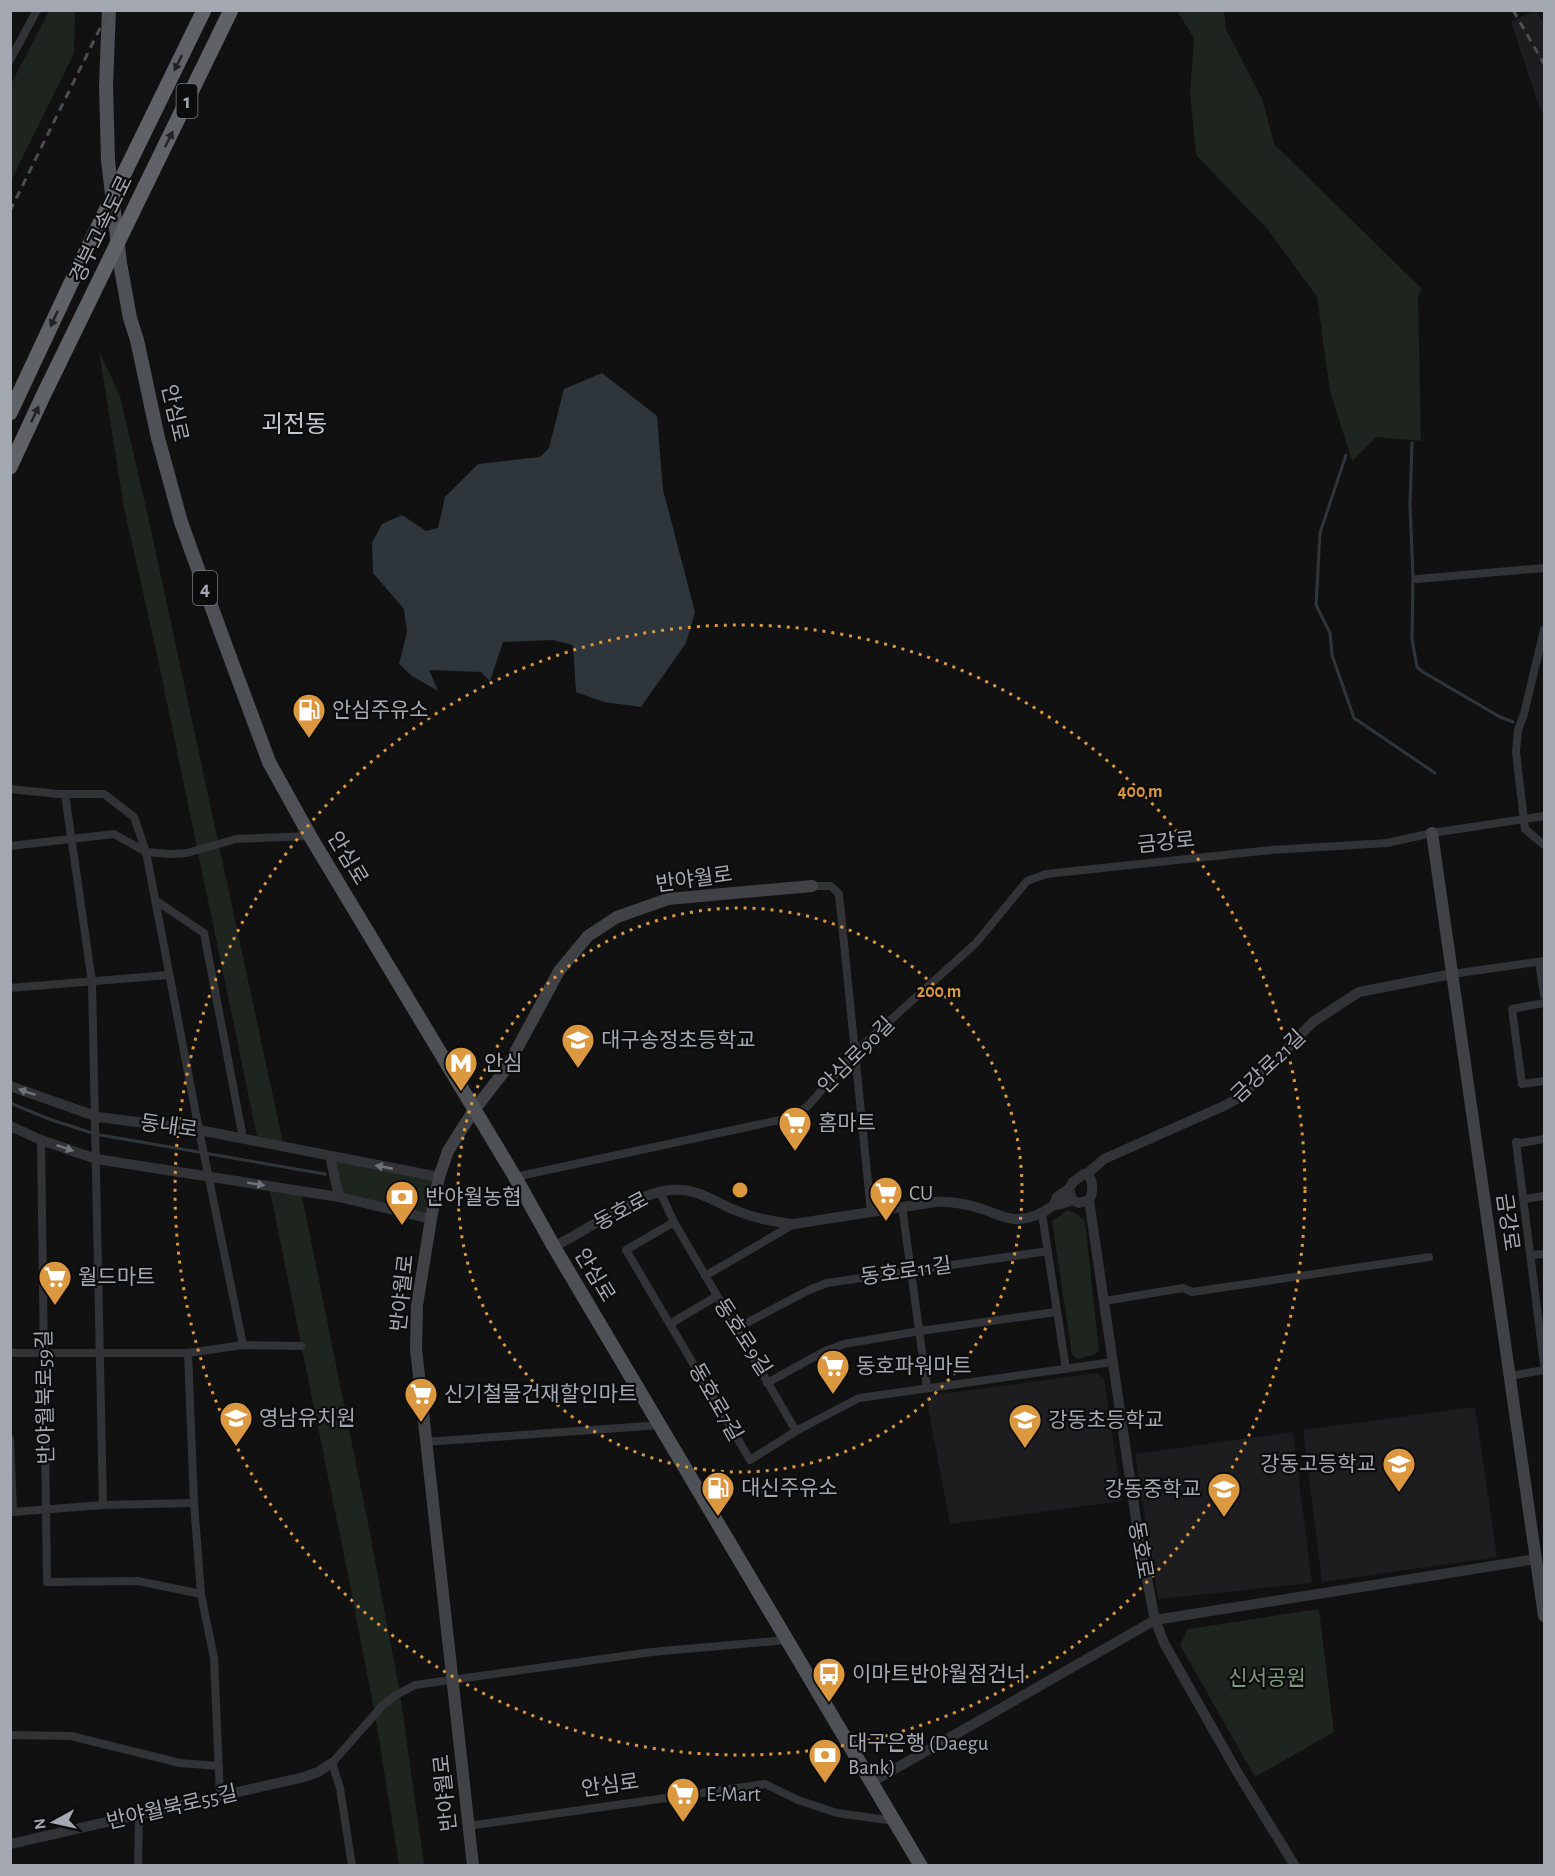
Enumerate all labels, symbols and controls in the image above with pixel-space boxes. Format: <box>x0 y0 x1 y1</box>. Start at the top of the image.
one-way arrow <box>173 55 183 72</box>
road number: 1 <box>176 84 198 118</box>
one-way arrow <box>164 130 173 147</box>
street label: 경부고속도로 <box>66 172 136 286</box>
one-way arrow <box>50 310 59 327</box>
street label: 안심로 <box>158 382 192 444</box>
one-way arrow <box>30 405 39 422</box>
district label: 괴전동 <box>261 412 327 437</box>
road number: 4 <box>193 571 217 605</box>
fuel station icon: 안심주유소 <box>291 692 327 739</box>
place label: 안심주유소 <box>332 699 429 721</box>
text: 400 m <box>1117 783 1163 801</box>
street label: 안심로 <box>324 827 372 889</box>
street label: 금강로 <box>1136 828 1196 856</box>
street label: 반야월로 <box>654 863 734 895</box>
text: 200 m <box>917 983 961 1001</box>
street label: 안심로90길 <box>813 1012 899 1098</box>
school or university icon: 대구송정초등학교 <box>560 1022 596 1069</box>
street label: 금강로21길 <box>1227 1025 1309 1107</box>
place label: 대구송정초등학교 <box>601 1029 756 1051</box>
metro station icon: 안심 <box>443 1045 479 1092</box>
place label: 안심 <box>484 1052 523 1074</box>
one-way arrow <box>18 1087 36 1097</box>
supermarket icon: 홈마트 <box>777 1105 813 1152</box>
street label: 동내로 <box>139 1111 199 1141</box>
place label: 홈마트 <box>818 1112 876 1134</box>
one-way arrow <box>56 1144 74 1154</box>
one-way arrow <box>375 1162 394 1171</box>
supermarket icon: CU <box>868 1175 904 1222</box>
bank icon: 반야월농협 <box>384 1179 420 1226</box>
one-way arrow <box>246 1180 265 1189</box>
centre of rings <box>730 1180 750 1200</box>
place label: CU <box>909 1183 933 1204</box>
place label: 반야월농협 <box>425 1186 522 1208</box>
street label: 동호로 <box>590 1188 652 1234</box>
street label: 금강로 <box>1493 1192 1523 1252</box>
street label: 안심로 <box>571 1244 619 1306</box>
street label: 반야월로 <box>387 1253 417 1333</box>
street label: 동호로11길 <box>859 1254 953 1288</box>
supermarket icon: 월드마트 <box>37 1259 73 1306</box>
place label: 월드마트 <box>78 1266 155 1288</box>
street label: 동호로9길 <box>710 1294 776 1380</box>
street label: 반야월북로59길 <box>33 1330 57 1464</box>
supermarket icon: 동호파워마트 <box>815 1348 851 1395</box>
place label: 동호파워마트 <box>856 1355 972 1377</box>
street label: 동호로7길 <box>685 1359 747 1445</box>
supermarket icon: 신기철물건재할인마트 <box>403 1376 439 1423</box>
place label: 신기철물건재할인마트 <box>444 1383 637 1405</box>
school or university icon: 영남유치원 <box>218 1400 254 1447</box>
school or university icon: 강동초등학교 <box>1007 1402 1043 1449</box>
place label: 영남유치원 <box>259 1407 356 1429</box>
place label: 강동초등학교 <box>1048 1409 1164 1431</box>
school or university icon: 강동고등학교 <box>1381 1446 1417 1493</box>
place label: 강동고등학교 <box>1260 1453 1376 1475</box>
fuel station icon: 대신주유소 <box>700 1470 736 1517</box>
school or university icon: 강동중학교 <box>1206 1471 1242 1518</box>
place label: 대신주유소 <box>741 1477 838 1499</box>
place label: 강동중학교 <box>1104 1478 1201 1500</box>
street label: 동호로 <box>1125 1520 1157 1580</box>
bus stop icon: 이마트반야월점건너 <box>811 1656 847 1703</box>
place label: 이마트반야월점건너 <box>852 1663 1026 1685</box>
park label: 신서공원 <box>1228 1667 1306 1689</box>
place label: 대구은행 (Daegu Bank) <box>848 1732 989 1778</box>
bank icon: 대구은행 (Daegu Bank) <box>807 1737 843 1784</box>
street label: 반야월로 <box>430 1753 460 1833</box>
street label: 안심로 <box>580 1770 640 1800</box>
supermarket icon: E-Mart <box>665 1776 701 1823</box>
street label: 반야월북로55길 <box>104 1781 240 1833</box>
place label: E-Mart <box>706 1784 761 1805</box>
north arrow <box>24 1792 84 1852</box>
text: N <box>31 1817 49 1831</box>

